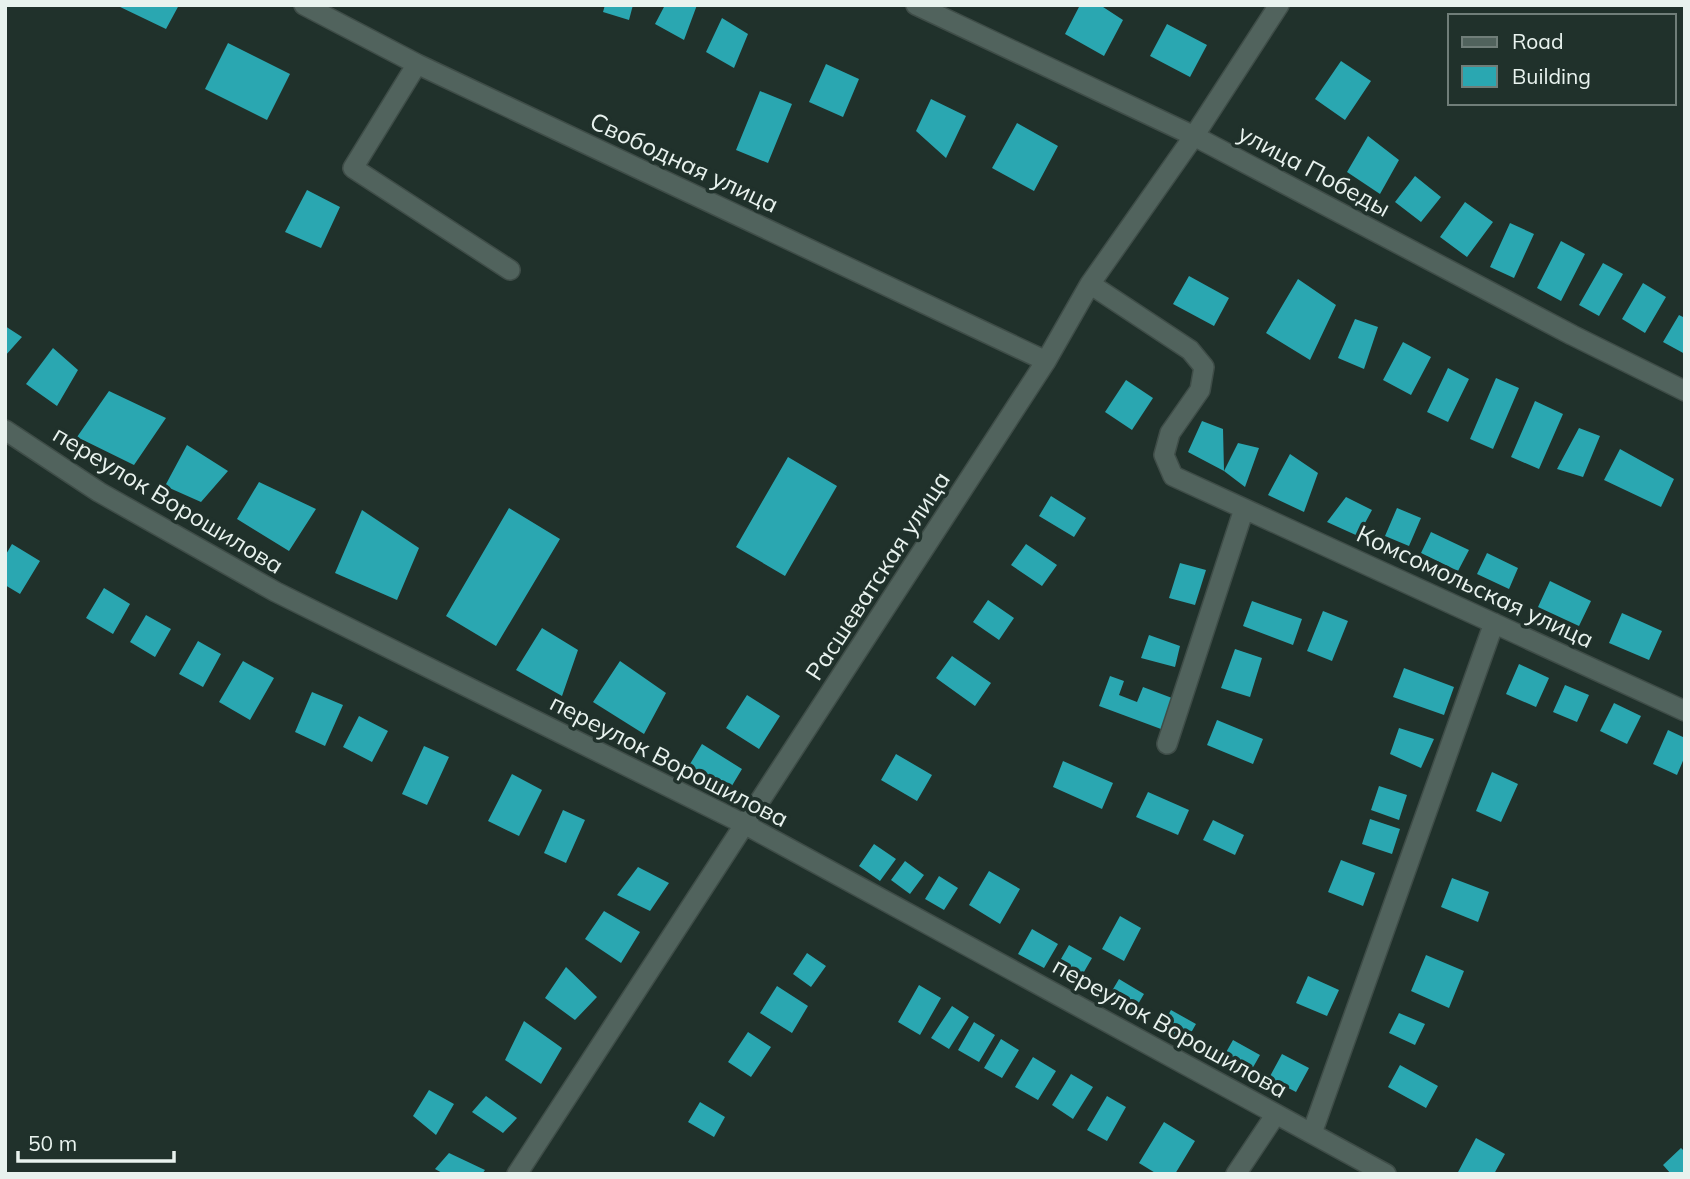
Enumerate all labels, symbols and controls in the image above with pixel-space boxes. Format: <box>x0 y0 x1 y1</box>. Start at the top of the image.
legend <box>1448 14 1676 105</box>
text: Road <box>1512 28 1563 54</box>
text: Building <box>1512 63 1591 89</box>
street label: Свободная улица <box>585 105 783 219</box>
street label: улица Победы <box>1233 117 1396 223</box>
street label: переулок Ворошилова <box>48 418 289 580</box>
street label: Расшеватская улица <box>798 465 956 686</box>
street label: Комсомольская улица <box>1352 518 1599 654</box>
street label: переулок Ворошилова <box>545 687 794 833</box>
street label: переулок Ворошилова <box>1048 950 1293 1104</box>
scale bar <box>18 1120 173 1164</box>
text: 50 m <box>28 1130 77 1156</box>

